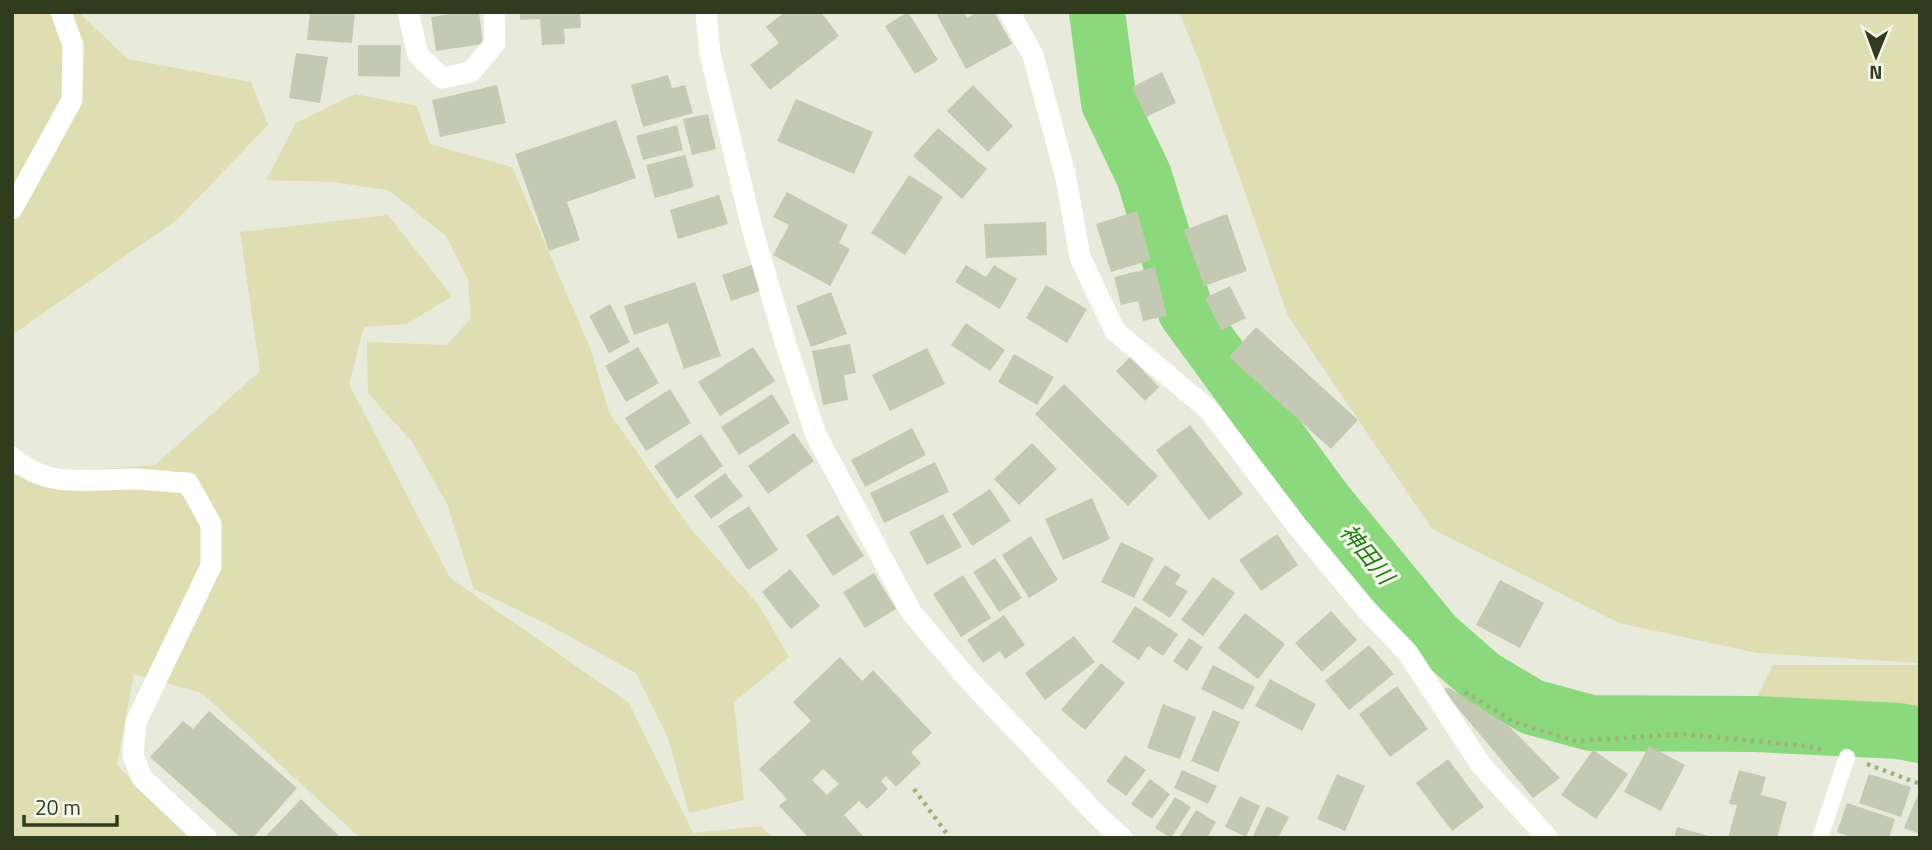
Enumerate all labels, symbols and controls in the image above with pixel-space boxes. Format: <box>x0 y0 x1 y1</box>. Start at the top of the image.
north arrow <box>1841 21 1911 91</box>
text: N <box>1869 59 1883 88</box>
water label: 神田川 <box>1332 516 1405 594</box>
scale bar <box>24 784 117 828</box>
text: 20 m <box>35 791 81 823</box>

